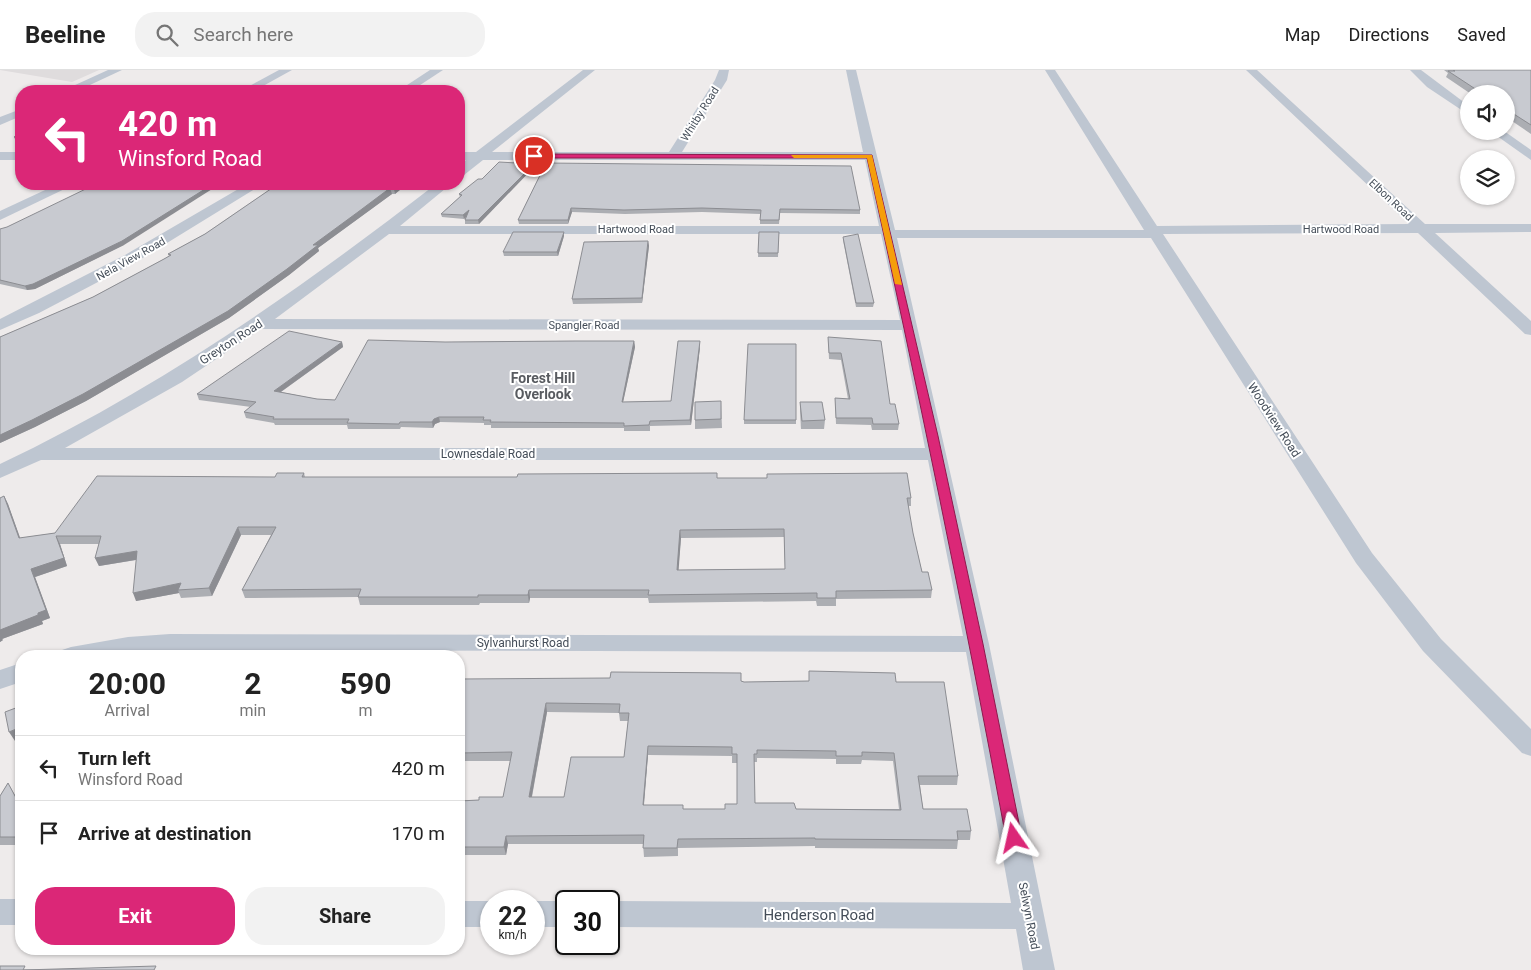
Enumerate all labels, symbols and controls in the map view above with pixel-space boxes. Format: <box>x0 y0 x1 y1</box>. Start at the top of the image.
search box <box>135 12 485 57</box>
text: Beeline <box>25 21 105 49</box>
icon: search <box>153 21 181 49</box>
text: Search here <box>193 23 293 46</box>
text: Map <box>1285 24 1320 45</box>
text: Directions <box>1348 24 1429 45</box>
text: Saved <box>1457 24 1506 45</box>
street label: Whitby Road <box>678 85 722 143</box>
map controls <box>1460 85 1515 205</box>
button: sound <box>1460 85 1515 140</box>
text: 420 m <box>118 104 217 145</box>
icon: left <box>35 105 100 170</box>
pin <box>513 135 555 177</box>
icon: arrive <box>520 142 548 170</box>
text: Winsford Road <box>118 146 262 171</box>
button: layers <box>1460 150 1515 205</box>
street label: Elbon Road <box>1366 176 1416 224</box>
street label: Hartwood Road <box>598 223 674 236</box>
street label: Hartwood Road <box>1303 223 1379 236</box>
street label: Nela View Road <box>94 235 168 283</box>
street label: Greyton Road <box>197 317 265 367</box>
street label: Spangler Road <box>548 319 620 332</box>
district label: Forest Hill Overlook <box>511 370 575 402</box>
street label: Woodview Road <box>1245 380 1303 460</box>
street label: Lownesdale Road <box>441 447 535 461</box>
street label: Sylvanhurst Road <box>477 636 569 650</box>
text: 20:00 <box>89 666 166 701</box>
text: 2 <box>244 666 261 701</box>
text: 590 <box>340 666 391 701</box>
text: Arrival <box>105 701 150 720</box>
text: min <box>239 701 266 720</box>
text: m <box>359 701 373 720</box>
text: Turn left <box>78 747 151 770</box>
icon: left <box>35 754 63 782</box>
text: 420 m <box>392 757 445 780</box>
text: Winsford Road <box>78 770 183 789</box>
position arrow <box>987 811 1039 863</box>
icon: arrive <box>35 819 63 847</box>
text: Arrive at destination <box>78 822 251 845</box>
text: 170 m <box>392 822 445 845</box>
street label: Selwyn Road <box>1016 881 1042 951</box>
button: Exit <box>35 887 235 945</box>
button: Share <box>245 887 445 945</box>
speed limit sign: 30 <box>555 890 620 955</box>
text: 22 <box>498 902 527 931</box>
street label: Henderson Road <box>763 906 875 924</box>
text: km/h <box>498 928 527 942</box>

